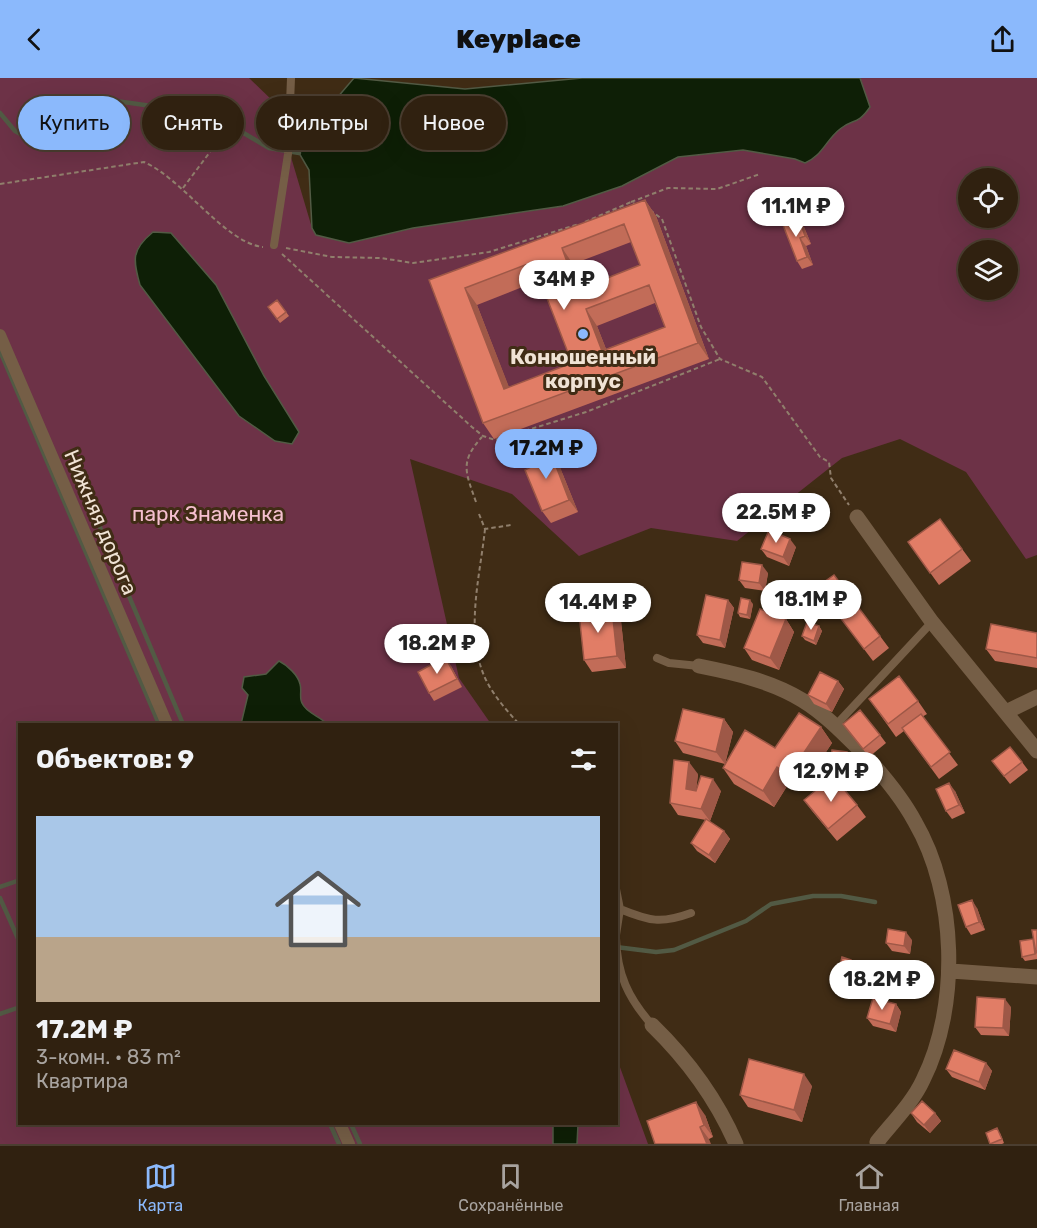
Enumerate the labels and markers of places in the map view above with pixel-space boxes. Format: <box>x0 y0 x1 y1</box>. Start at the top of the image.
pin: 11.1M ₽ <box>741 187 851 238</box>
pin: 34M ₽ <box>522 260 606 311</box>
marker: Конюшенный корпус <box>576 327 590 341</box>
place label: Конюшенный корпус <box>510 344 656 393</box>
pin: 17.2M ₽ <box>491 429 601 480</box>
pin: 22.5M ₽ <box>721 493 831 544</box>
pin: 18.1M ₽ <box>756 580 866 631</box>
pin: 14.4M ₽ <box>543 583 653 634</box>
pin: 18.2M ₽ <box>382 624 492 675</box>
pin: 12.9M ₽ <box>776 752 886 803</box>
pin: 18.2M ₽ <box>827 960 937 1011</box>

